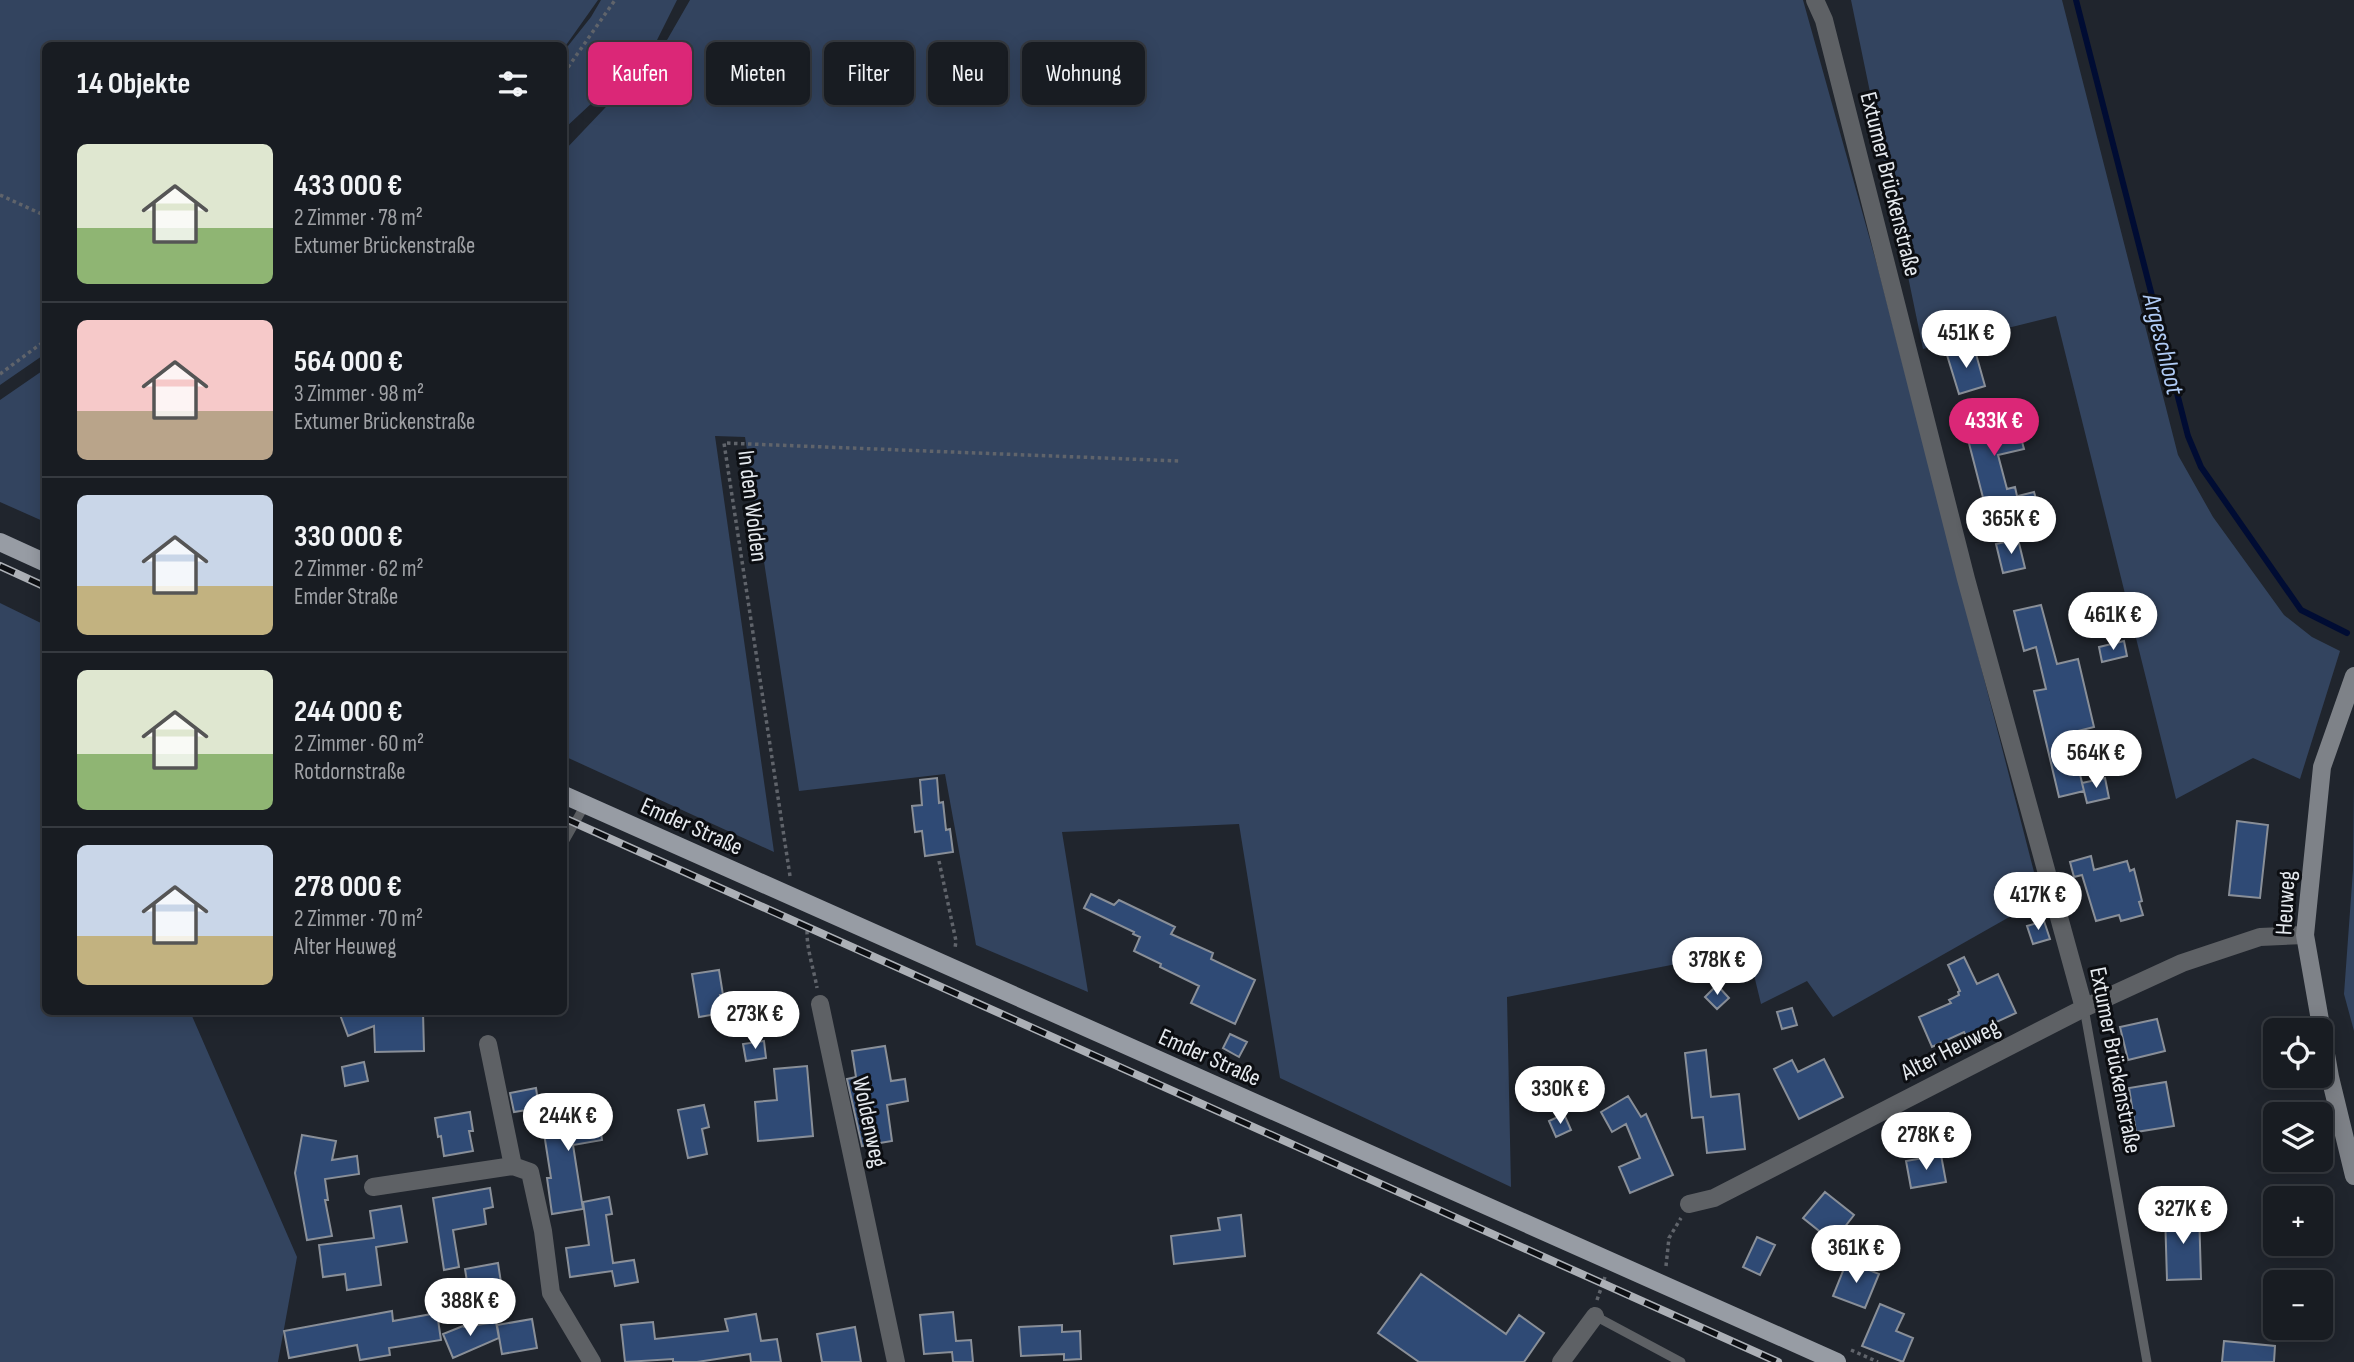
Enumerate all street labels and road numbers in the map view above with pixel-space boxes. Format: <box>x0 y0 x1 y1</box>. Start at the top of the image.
street label: Extumer Brückenstraße <box>1854 89 1927 279</box>
street label: In den Wolden <box>731 449 774 564</box>
street label: Emder Straße <box>636 791 747 862</box>
street label: Heuweg <box>2269 870 2302 936</box>
street label: Extumer Brückenstraße <box>2083 964 2148 1156</box>
street label: Alter Heuweg <box>1895 1012 2004 1087</box>
street label: Emder Straße <box>1154 1022 1265 1093</box>
street label: Woldenweg <box>846 1074 893 1170</box>

